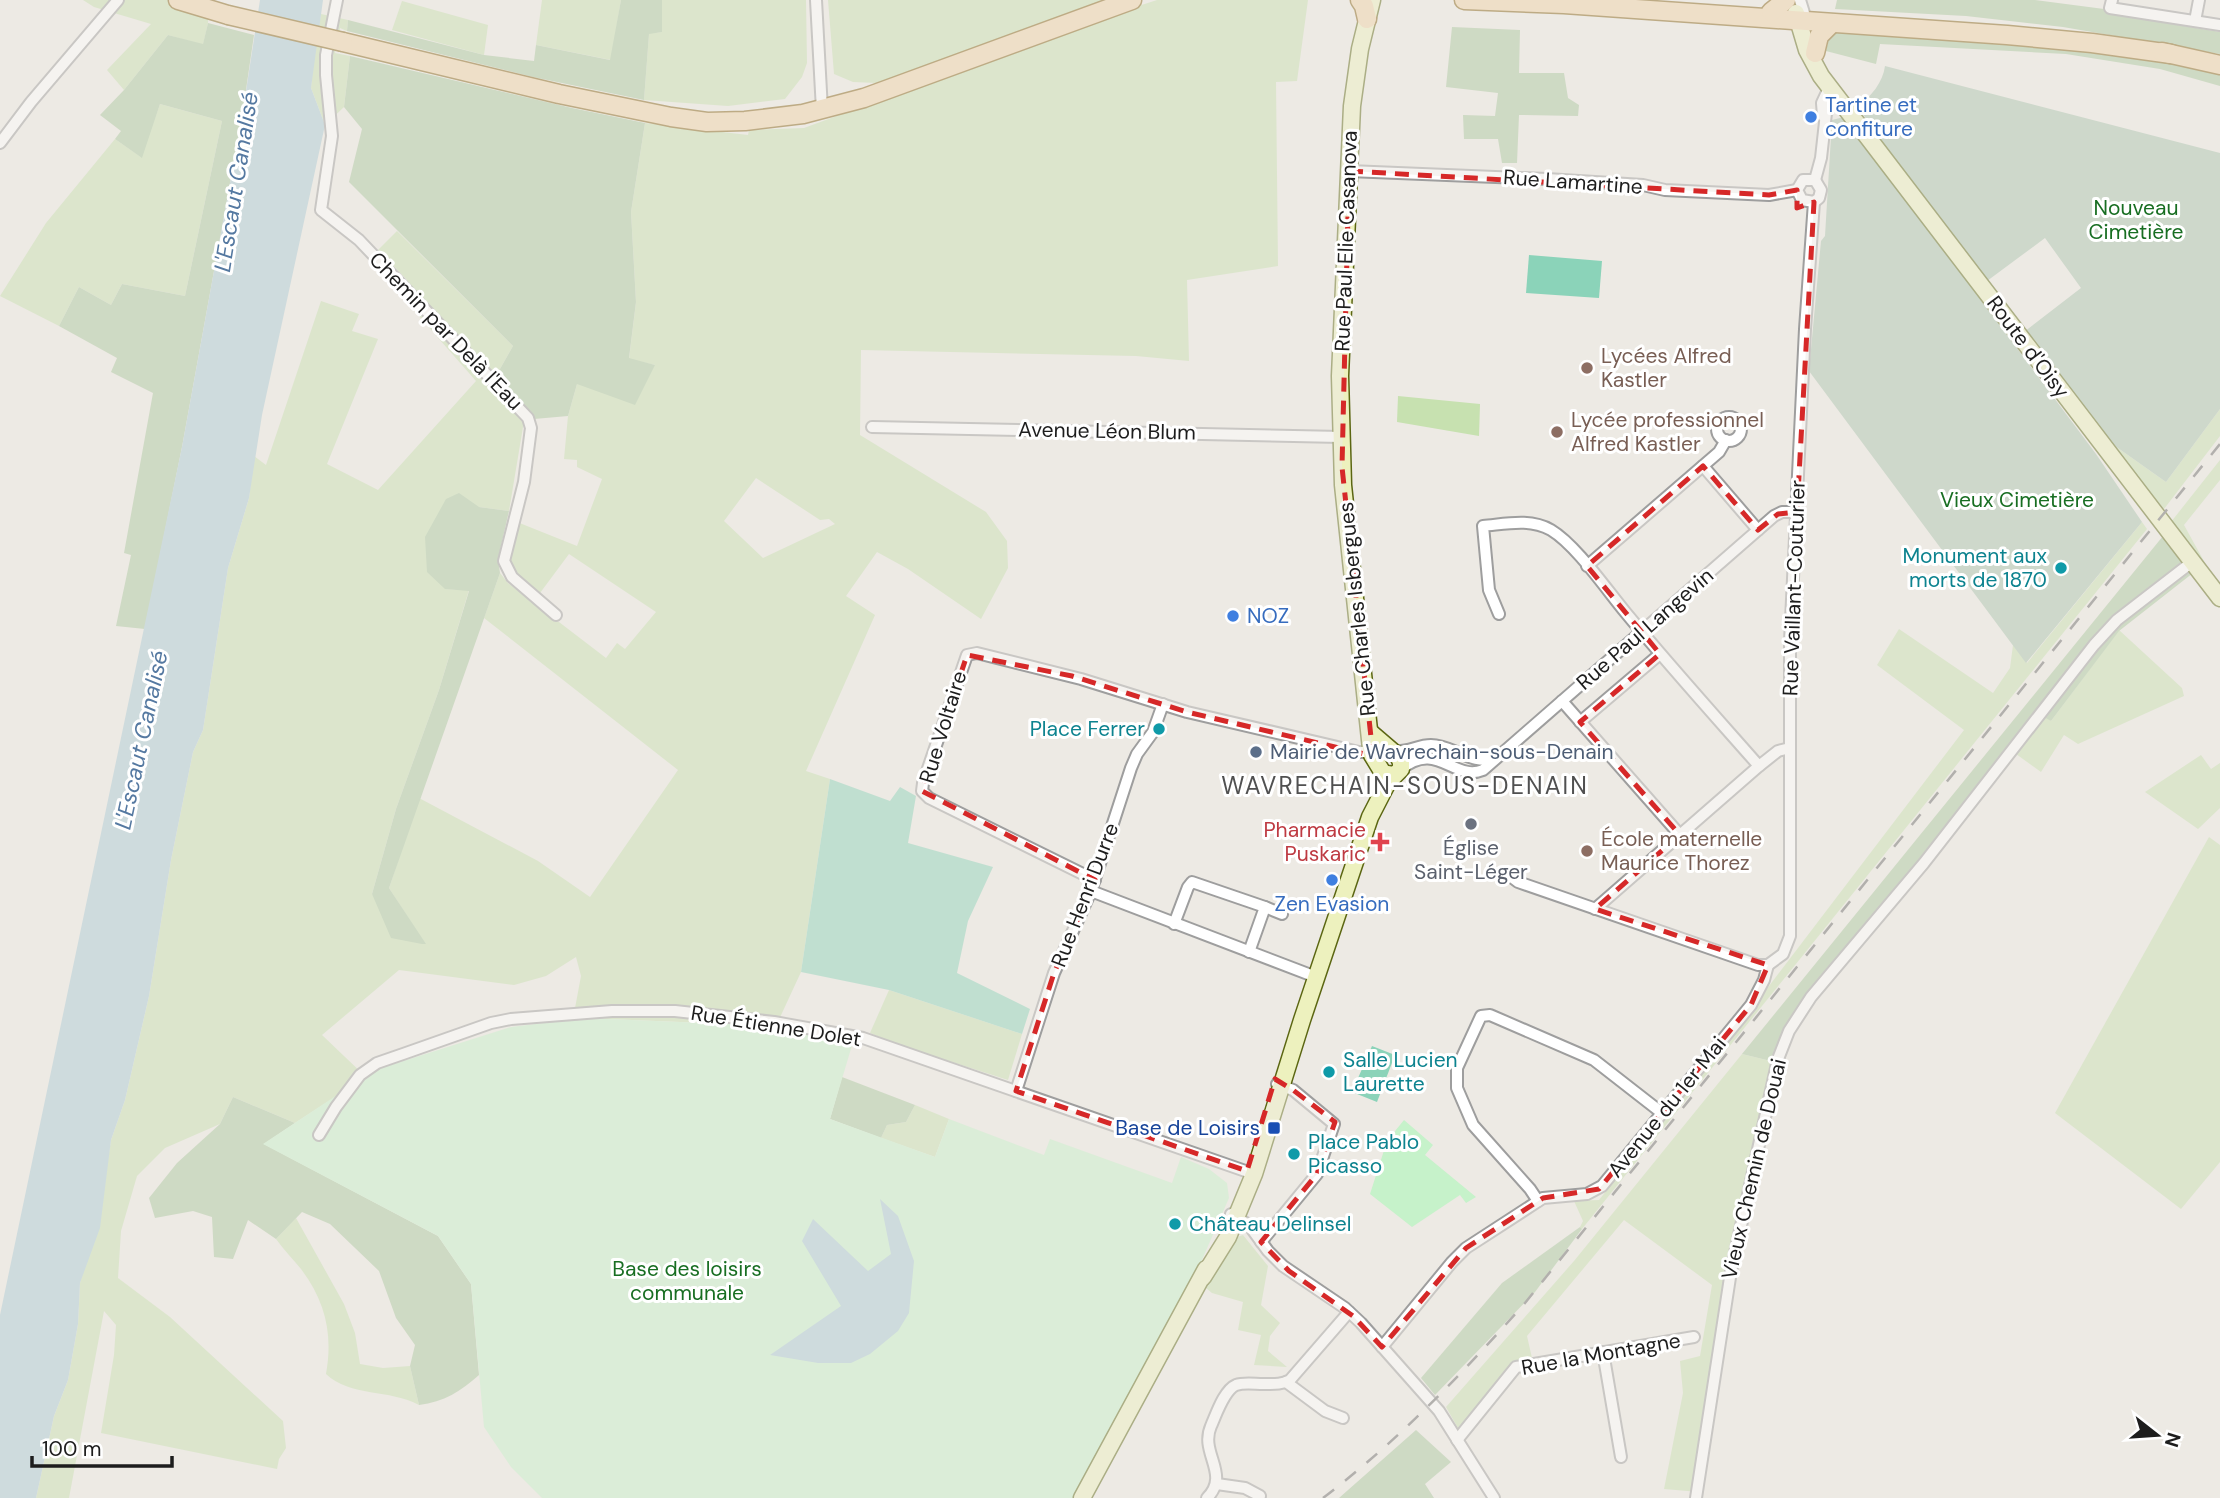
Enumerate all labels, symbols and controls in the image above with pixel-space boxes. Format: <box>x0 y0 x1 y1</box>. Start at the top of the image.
water label: L'Escaut Canalisé <box>207 90 265 274</box>
place label: Tartine et confiture <box>1825 91 1917 143</box>
marker: Tartine et confiture <box>1803 109 1819 125</box>
street label: Rue Paul Elie Casanova <box>1328 130 1364 352</box>
street label: Rue Lamartine <box>1502 163 1644 201</box>
park label: Nouveau Cimetière <box>2089 194 2184 246</box>
street label: Chemin par Delà l'Eau <box>363 246 529 416</box>
street label: Route d'Oisy <box>1980 290 2076 404</box>
place label: Lycées Alfred Kastler <box>1601 342 1732 394</box>
marker: Lycées Alfred Kastler <box>1579 360 1595 376</box>
place label: Lycée professionnel Alfred Kastler <box>1571 406 1764 458</box>
street label: Avenue Léon Blum <box>1018 415 1196 447</box>
marker: Lycée professionnel Alfred Kastler <box>1549 424 1565 440</box>
street label: Rue Vaillant-Couturier <box>1776 479 1812 696</box>
park label: Vieux Cimetière <box>1940 486 2094 514</box>
street label: Rue Charles Isbergues <box>1332 500 1382 718</box>
place label: Monument aux morts de 1870 <box>1902 542 2047 594</box>
marker: Monument aux morts de 1870 <box>2053 560 2069 576</box>
street label: Rue Paul Langevin <box>1571 562 1719 696</box>
place label: NOZ <box>1247 602 1289 630</box>
marker: NOZ <box>1225 608 1241 624</box>
water label: L'Escaut Canalisé <box>107 648 175 832</box>
street label: Rue Voltaire <box>913 667 973 786</box>
place label: Place Ferrer <box>1030 715 1145 743</box>
marker: Place Ferrer <box>1151 721 1167 737</box>
place label: Mairie de Wavrechain-sous-Denain <box>1270 738 1614 766</box>
marker: Mairie de Wavrechain-sous-Denain <box>1248 744 1264 760</box>
district label: WAVRECHAIN-SOUS-DENAIN <box>1221 770 1589 801</box>
place label: Pharmacie Puskaric <box>1263 816 1366 868</box>
marker: Église Saint-Léger <box>1463 816 1479 832</box>
street label: Rue Henri Durre <box>1045 819 1125 971</box>
place label: École maternelle Maurice Thorez <box>1601 825 1762 877</box>
marker: Pharmacie Puskaric <box>1372 834 1388 850</box>
place label: Église Saint-Léger <box>1414 834 1528 886</box>
marker: École maternelle Maurice Thorez <box>1579 843 1595 859</box>
marker: Zen Evasion <box>1324 872 1340 888</box>
place label: Zen Evasion <box>1275 890 1389 918</box>
street label: Rue Étienne Dolet <box>689 999 863 1053</box>
street label: Avenue du 1er Mai <box>1601 1031 1733 1183</box>
place label: Salle Lucien Laurette <box>1343 1046 1458 1098</box>
street label: Vieux Chemin de Douai <box>1715 1056 1793 1282</box>
marker: Salle Lucien Laurette <box>1321 1064 1337 1080</box>
place label: Base de Loisirs <box>1115 1114 1260 1142</box>
marker: Base de Loisirs <box>1266 1120 1282 1136</box>
place label: Place Pablo Picasso <box>1308 1128 1419 1180</box>
marker: Place Pablo Picasso <box>1286 1146 1302 1162</box>
place label: Château Delinsel <box>1189 1210 1351 1238</box>
marker: Château Delinsel <box>1167 1216 1183 1232</box>
park label: Base des loisirs communale <box>612 1255 762 1307</box>
street label: Rue la Montagne <box>1519 1326 1683 1382</box>
north arrow <box>2122 1400 2192 1470</box>
scale bar <box>32 1424 172 1468</box>
text: N <box>2159 1430 2187 1450</box>
text: 100 m <box>42 1435 102 1463</box>

